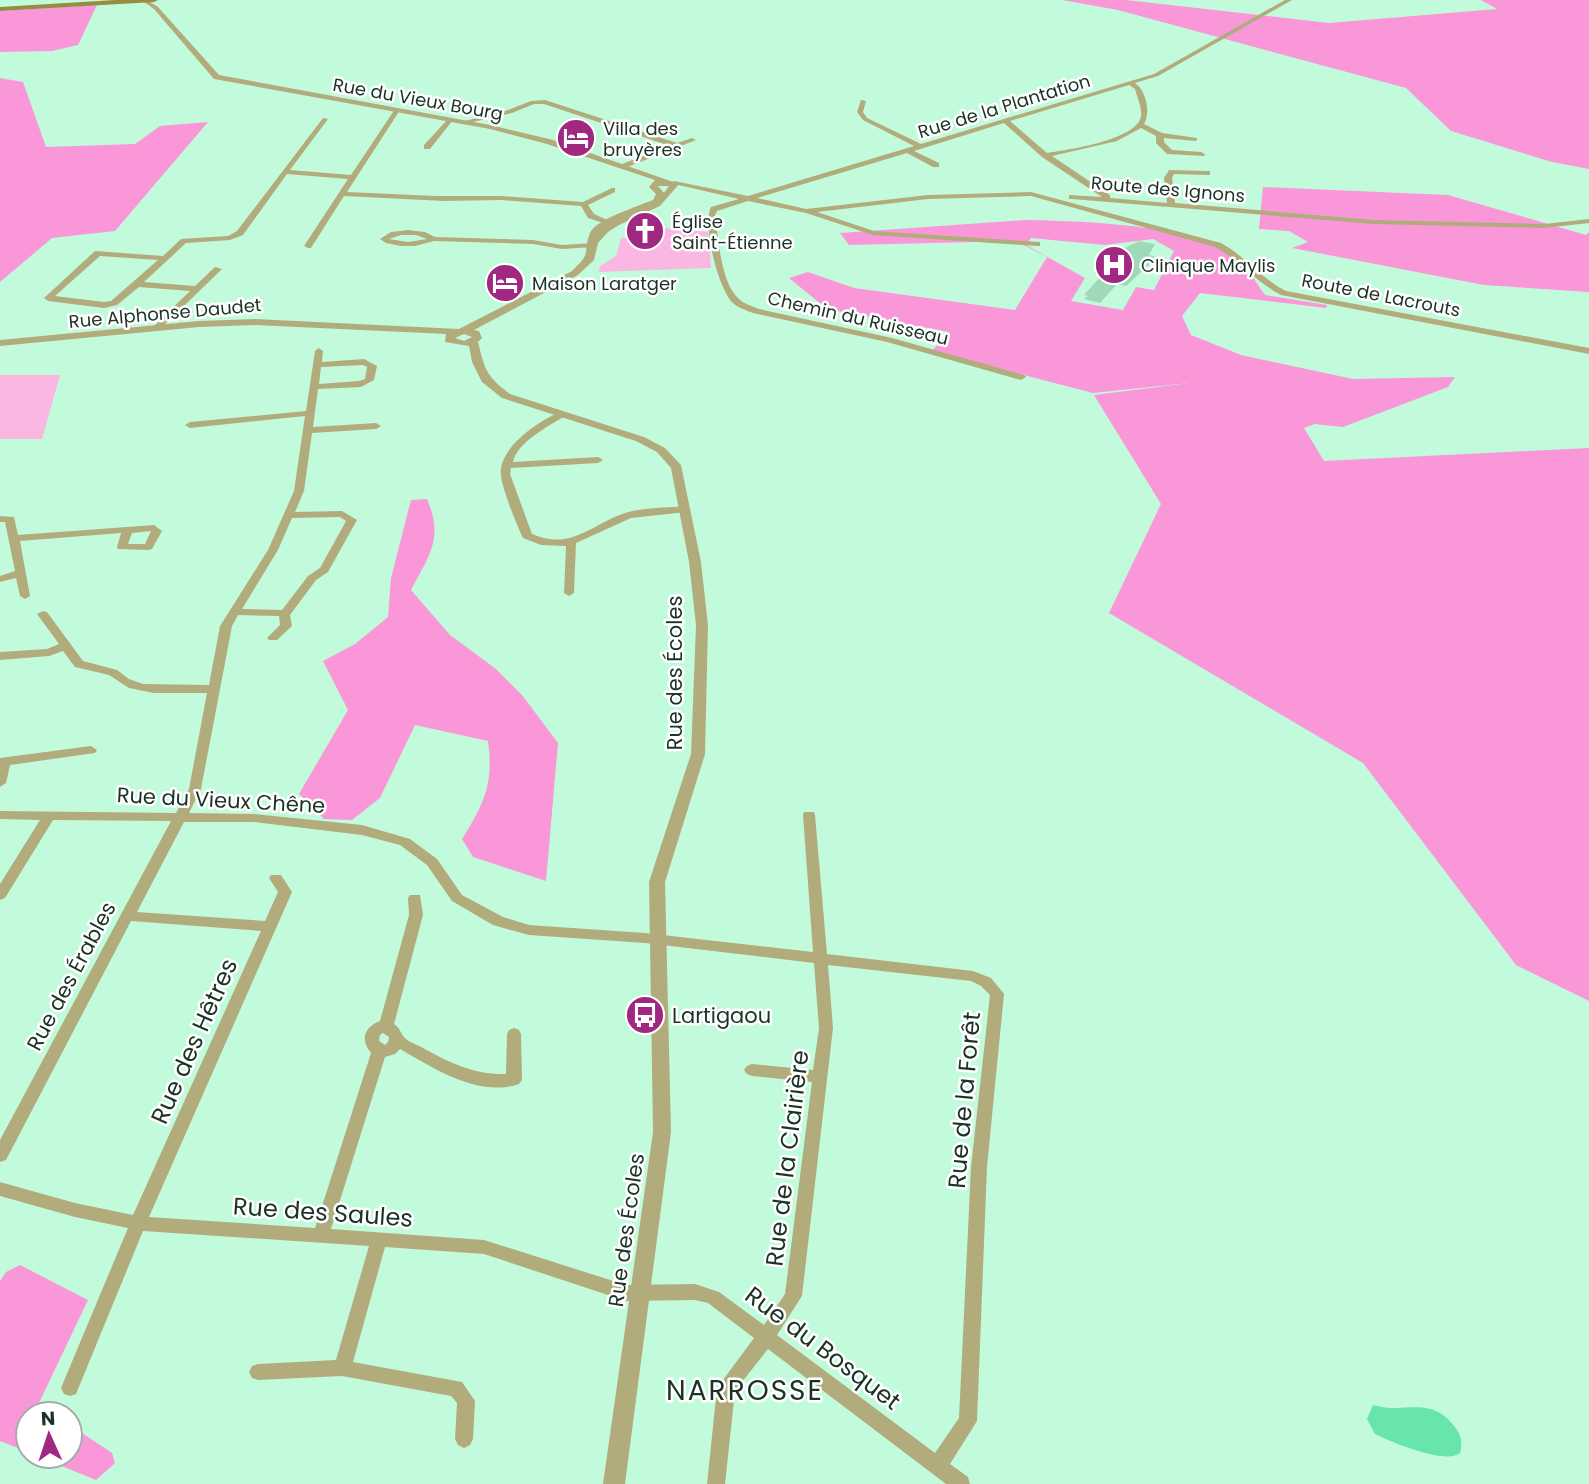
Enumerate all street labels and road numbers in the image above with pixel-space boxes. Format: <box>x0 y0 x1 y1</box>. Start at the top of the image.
street label: Rue de la Plantation <box>915 68 1093 144</box>
street label: Rue du Vieux Bourg <box>331 72 505 126</box>
street label: Route des Ignons <box>1090 170 1246 208</box>
street label: Route de Lacrouts <box>1299 267 1463 323</box>
street label: Chemin du Ruisseau <box>765 285 951 351</box>
street label: Rue Alphonse Daudet <box>68 292 262 334</box>
street label: Rue des Écoles <box>660 596 689 750</box>
street label: Rue du Vieux Chêne <box>116 780 326 820</box>
street label: Rue des Érables <box>20 896 122 1056</box>
street label: Rue des Hêtres <box>143 953 245 1129</box>
street label: Rue de la Forêt <box>940 1010 988 1190</box>
street label: Rue de la Clairière <box>757 1048 817 1268</box>
street label: Rue des Écoles <box>601 1151 651 1309</box>
street label: Rue des Saules <box>232 1189 414 1235</box>
street label: Rue du Bosquet <box>738 1279 908 1417</box>

